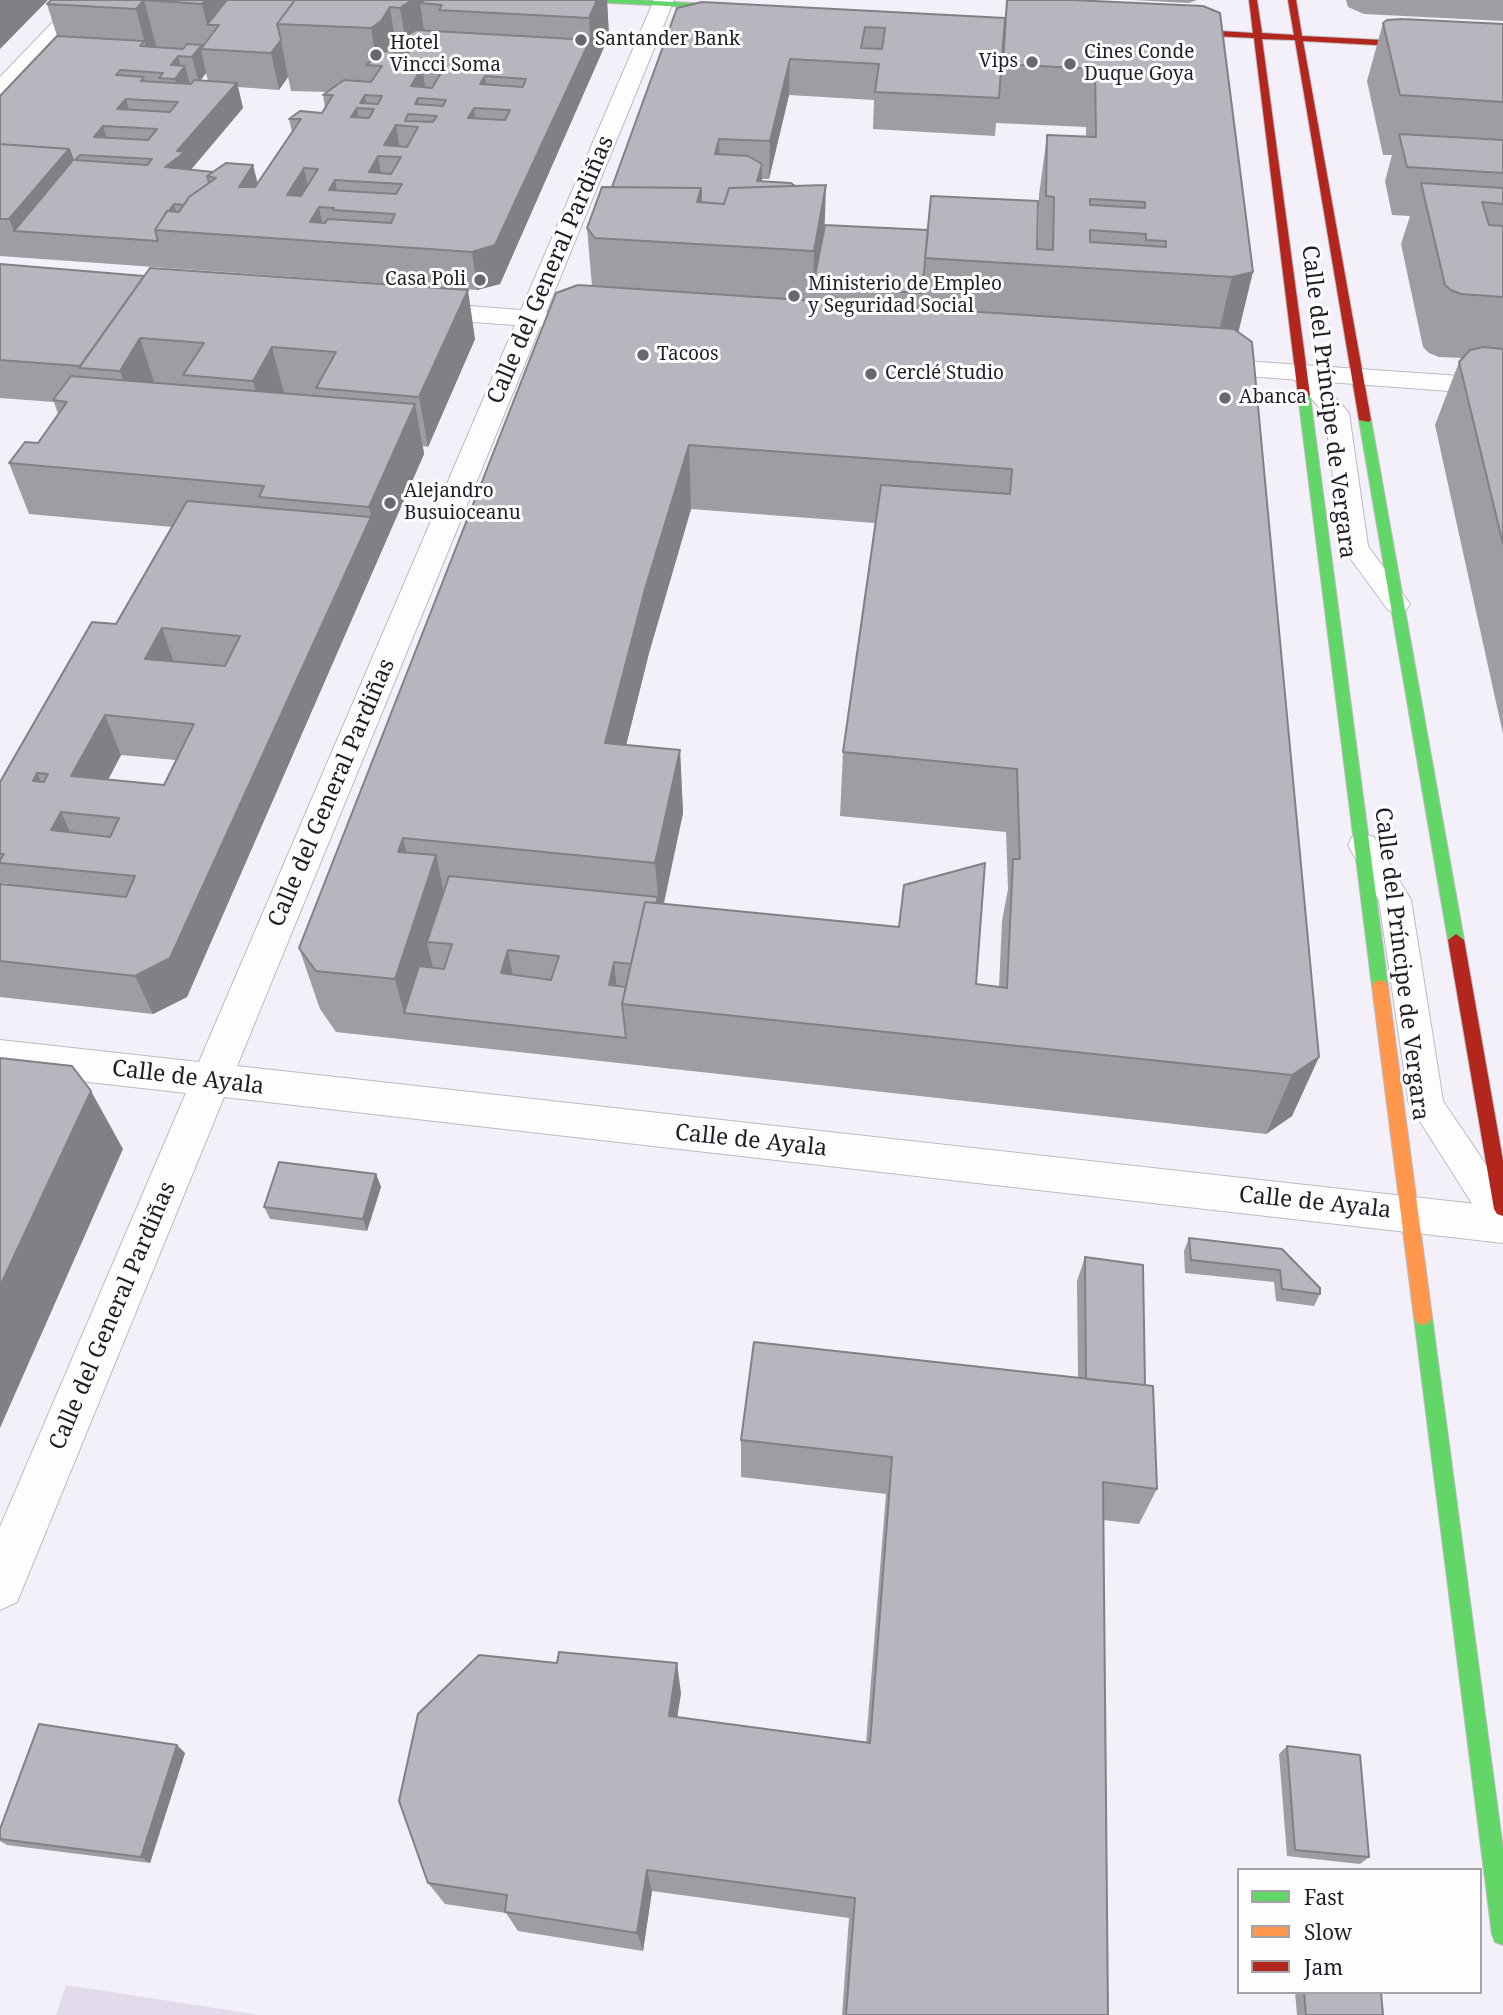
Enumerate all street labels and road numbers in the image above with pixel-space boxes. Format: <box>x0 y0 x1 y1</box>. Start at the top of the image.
street label: Calle del General Pardiñas <box>482 132 620 408</box>
street label: Calle del Príncipe de Vergara <box>1295 244 1361 560</box>
street label: Calle del General Pardiñas <box>263 655 401 931</box>
street label: Calle del Príncipe de Vergara <box>1368 806 1434 1122</box>
street label: Calle de Ayala <box>110 1055 266 1101</box>
street label: Calle de Ayala <box>673 1119 829 1163</box>
street label: Calle del General Pardiñas <box>44 1178 182 1454</box>
street label: Calle de Ayala <box>1237 1181 1393 1225</box>

